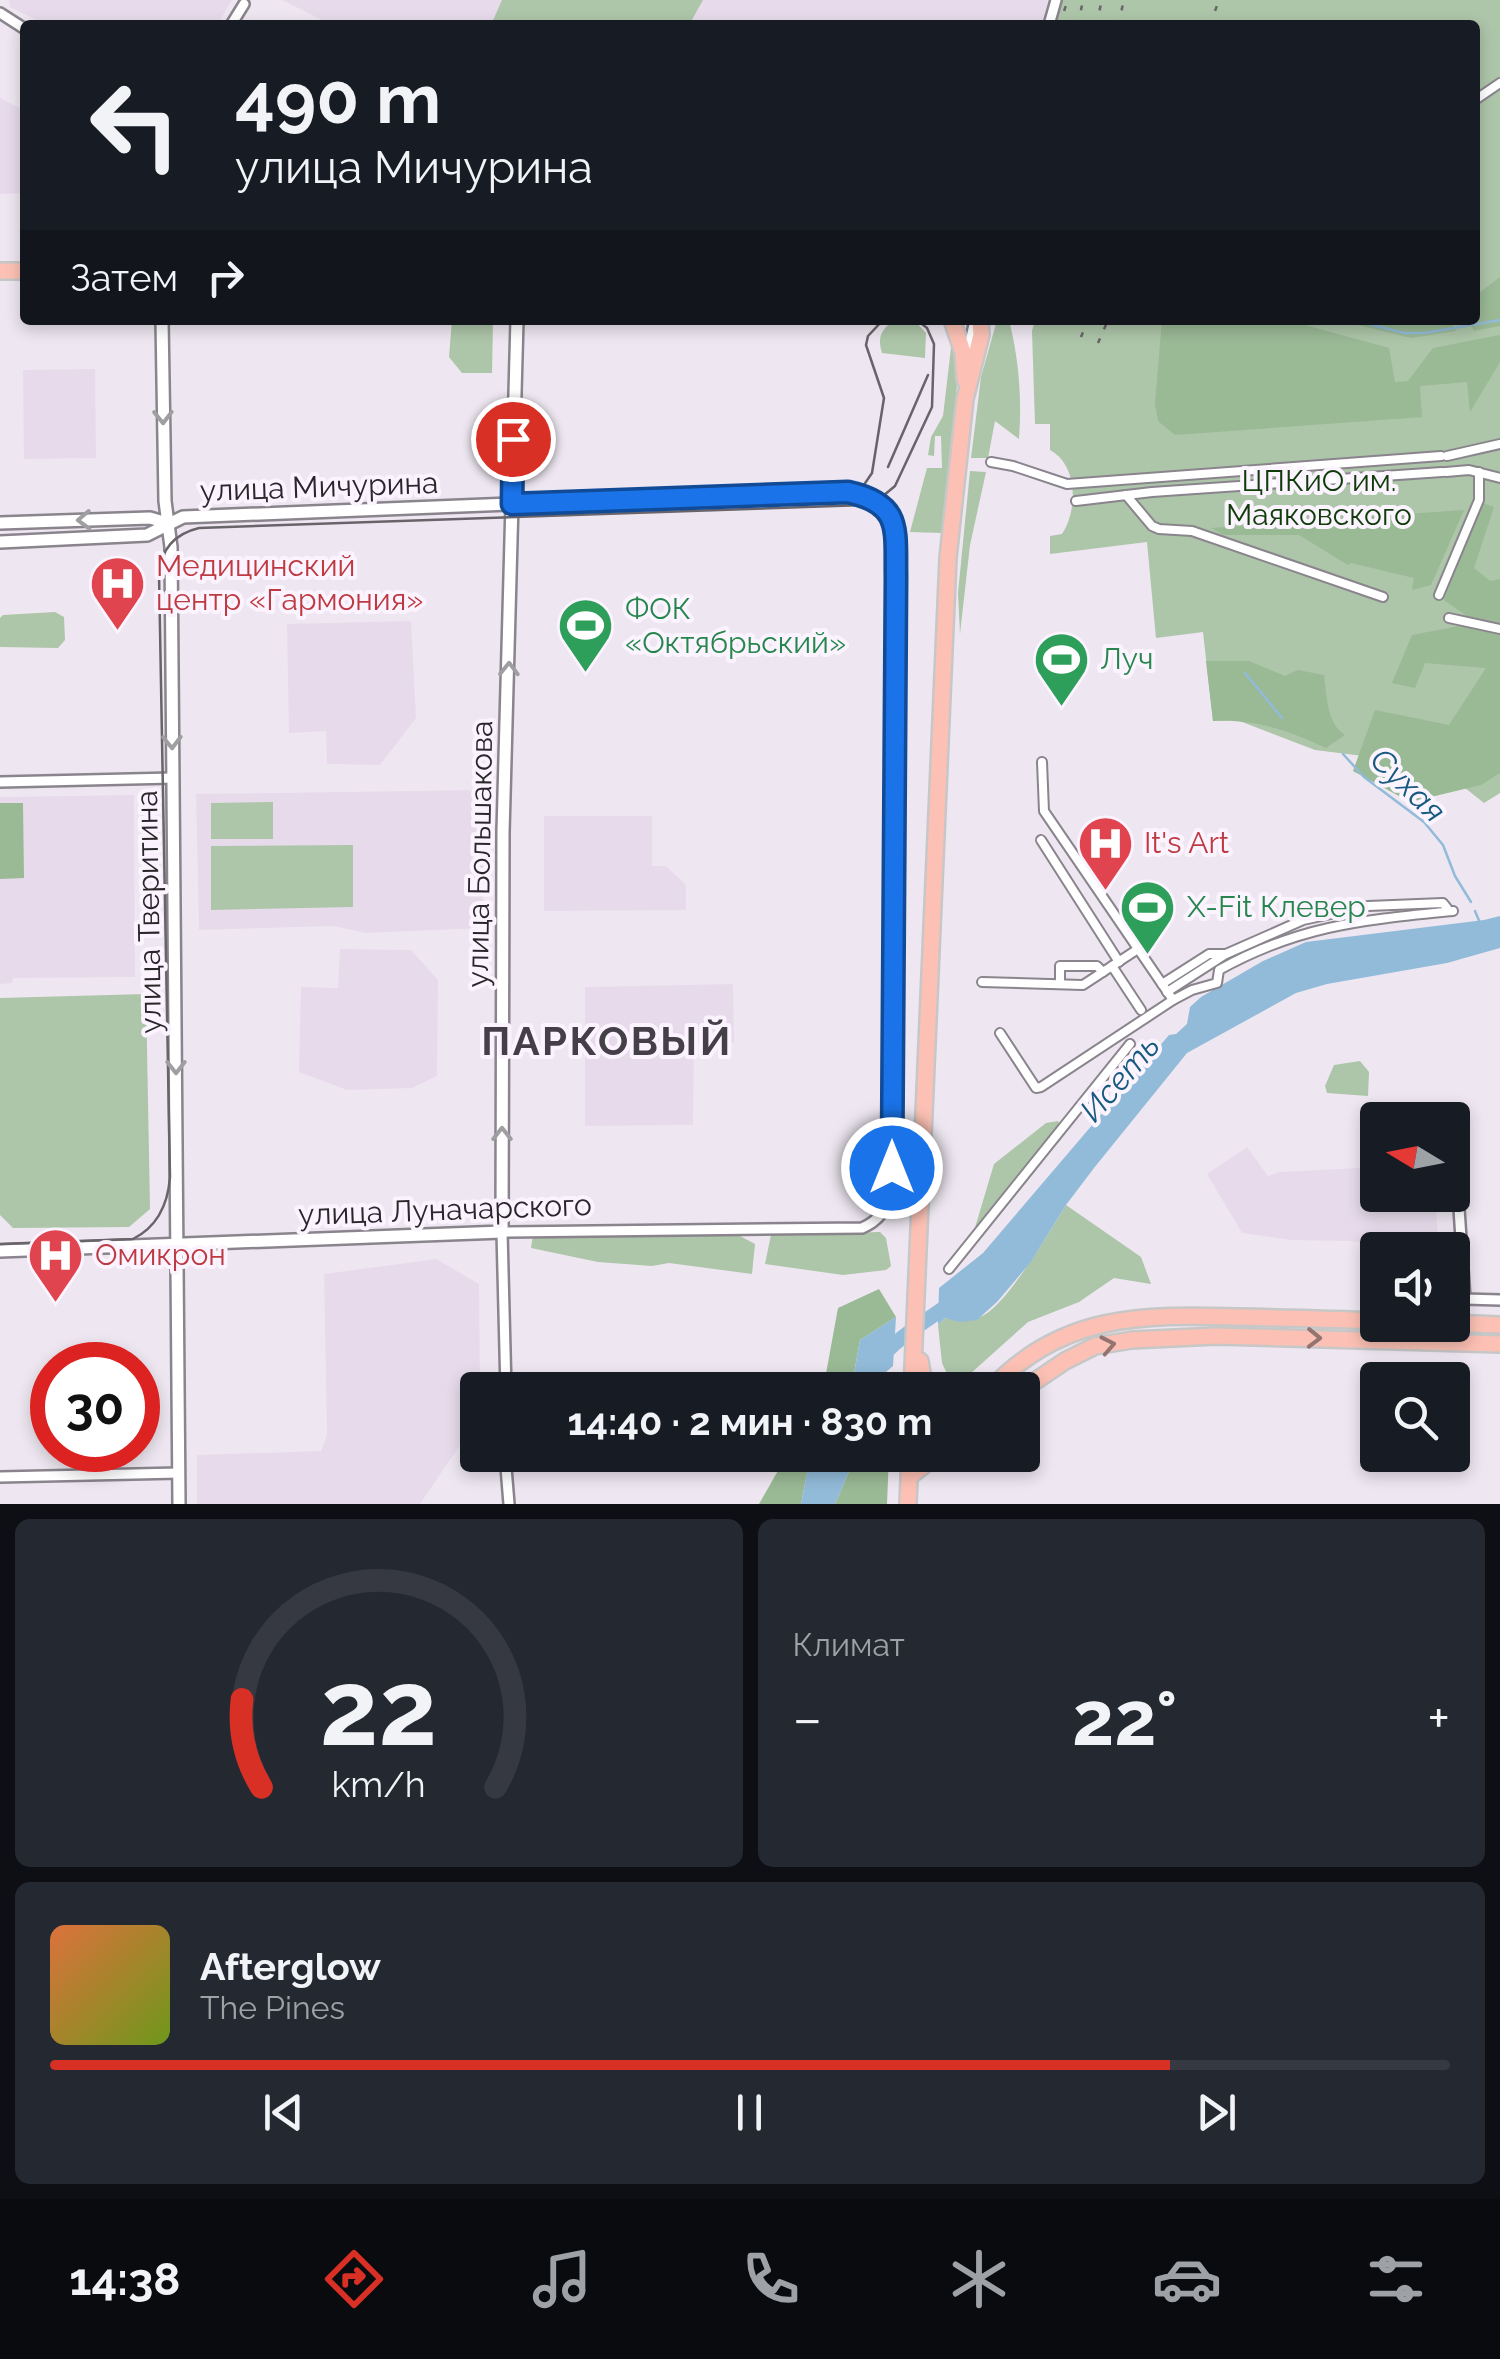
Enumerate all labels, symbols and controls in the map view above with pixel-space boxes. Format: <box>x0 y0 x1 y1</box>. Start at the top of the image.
text: 490 m <box>235 57 441 139</box>
icon: left <box>70 60 200 190</box>
text: улица Мичурина <box>235 141 593 194</box>
icon: right <box>198 250 253 305</box>
text: Затем <box>70 255 178 300</box>
pin <box>471 397 556 482</box>
one-way arrow <box>152 410 174 426</box>
icon: arrive <box>486 412 541 467</box>
park label: ЦПКиО им. Маяковского <box>1226 463 1412 532</box>
street label: улица Мичурина <box>199 465 439 508</box>
one-way arrow <box>75 509 91 530</box>
place label: Медицинский центр «Гармония» <box>156 548 423 617</box>
hospital icon: Медицинский центр «Гармония» <box>87 553 147 632</box>
place label: ФОК «Октябрьский» <box>625 591 846 660</box>
sports icon: ФОК «Октябрьский» <box>556 596 616 675</box>
sports icon: Луч <box>1031 629 1091 708</box>
place label: Луч <box>1100 641 1154 676</box>
one-way arrow <box>498 661 520 676</box>
street label: улица Большакова <box>460 720 499 988</box>
one-way arrow <box>162 734 183 750</box>
water label: Сухая <box>1363 740 1454 829</box>
street label: улица Тверитина <box>129 790 168 1034</box>
hospital icon: It's Art <box>1075 813 1135 892</box>
place label: It's Art <box>1144 825 1229 860</box>
sports icon: X-Fit Клевер <box>1118 877 1178 956</box>
place label: X-Fit Клевер <box>1187 889 1366 924</box>
district label: ПАРКОВЫЙ <box>481 1017 733 1064</box>
water label: Исеть <box>1072 1027 1167 1128</box>
one-way arrow <box>165 1060 187 1075</box>
north arrow <box>1360 1102 1470 1212</box>
map controls <box>1360 1102 1470 1472</box>
position arrow <box>840 1116 944 1220</box>
one-way arrow <box>491 1126 513 1142</box>
street label: улица Луначарского <box>298 1187 592 1232</box>
hospital icon: Омикрон <box>26 1225 86 1304</box>
button: sound <box>1360 1232 1470 1342</box>
place label: Омикрон <box>95 1237 226 1272</box>
one-way arrow <box>1306 1327 1322 1348</box>
one-way arrow <box>1099 1336 1116 1357</box>
speed limit sign: 30 <box>30 1342 160 1472</box>
button: search <box>1360 1362 1470 1472</box>
text: 14:40 · 2 мин · 830 m <box>568 1399 932 1444</box>
text: Климат <box>793 1626 905 1663</box>
text: 22 <box>320 1647 437 1769</box>
text: 22° <box>1072 1674 1177 1763</box>
text: − <box>793 1686 822 1751</box>
text: + <box>1427 1686 1450 1751</box>
text: km/h <box>332 1763 426 1805</box>
text: Afterglow <box>200 1944 381 1989</box>
text: The Pines <box>200 1989 345 2026</box>
icon: previous <box>256 2085 311 2140</box>
icon: pause <box>722 2085 777 2140</box>
icon: next <box>1189 2085 1244 2140</box>
icon: directions <box>319 2244 389 2314</box>
icon: music <box>527 2244 597 2314</box>
icon: phone <box>736 2244 806 2314</box>
icon: climate <box>944 2244 1014 2314</box>
icon: car <box>1152 2244 1222 2314</box>
icon: filters <box>1361 2244 1431 2314</box>
text: 14:38 <box>69 2253 181 2306</box>

